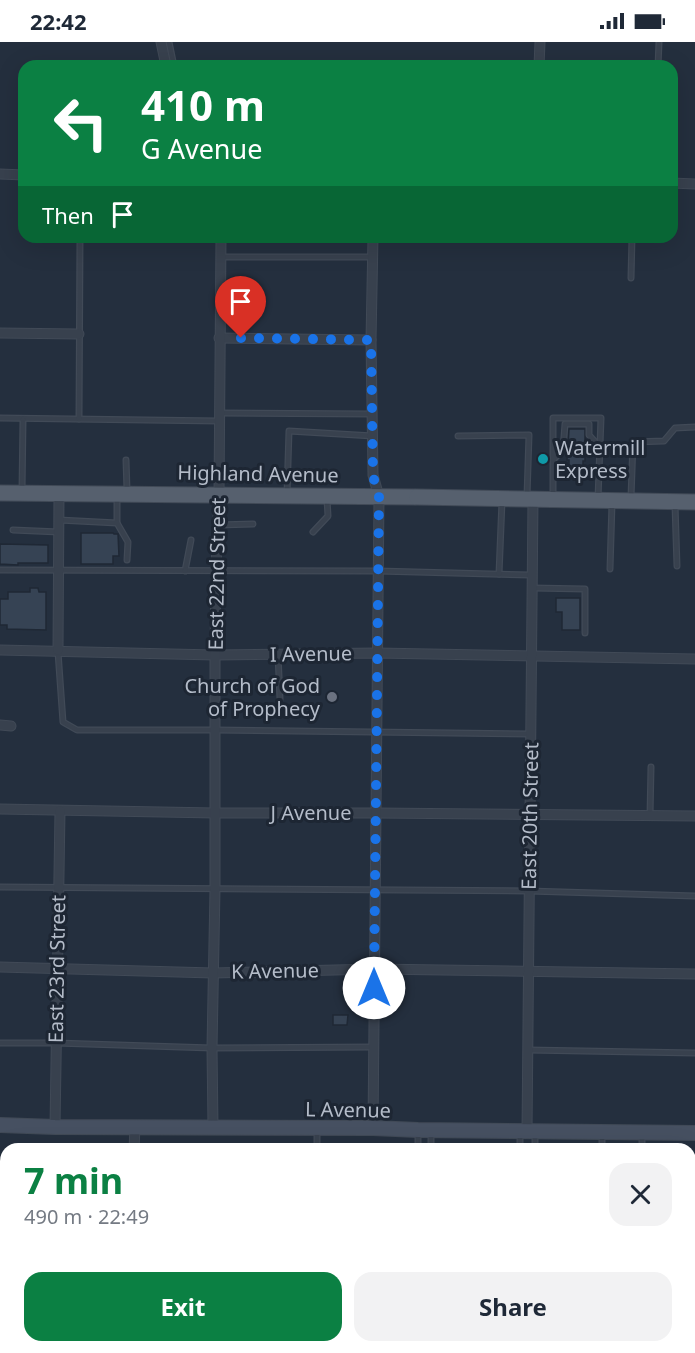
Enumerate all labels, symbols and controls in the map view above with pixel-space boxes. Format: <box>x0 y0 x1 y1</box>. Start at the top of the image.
text: 22:42 <box>30 6 87 36</box>
text: 410 m <box>141 76 265 133</box>
icon: left <box>42 84 120 162</box>
text: G Avenue <box>141 130 262 167</box>
icon: arrive <box>106 198 139 231</box>
text: Then <box>42 200 94 230</box>
pin <box>215 276 266 338</box>
icon: arrive <box>224 285 257 318</box>
place label: Watermill Express <box>555 434 645 484</box>
marker: Watermill Express <box>536 452 550 466</box>
street label: Highland Avenue <box>177 459 339 488</box>
street label: East 22nd Street <box>202 497 231 651</box>
street label: I Avenue <box>270 639 352 668</box>
place label: Church of God of Prophecy <box>184 672 321 722</box>
marker: Church of God of Prophecy <box>325 690 339 704</box>
street label: East 20th Street <box>515 742 544 890</box>
street label: J Avenue <box>269 799 351 826</box>
street label: East 23rd Street <box>42 895 71 1043</box>
street label: K Avenue <box>231 956 319 985</box>
position arrow <box>342 956 406 1020</box>
street label: L Avenue <box>305 1095 391 1124</box>
text: 7 min <box>24 1156 123 1205</box>
button: close <box>609 1163 672 1226</box>
text: 490 m · 22:49 <box>24 1203 149 1230</box>
button: Exit <box>24 1272 342 1341</box>
button: Share <box>354 1272 672 1341</box>

